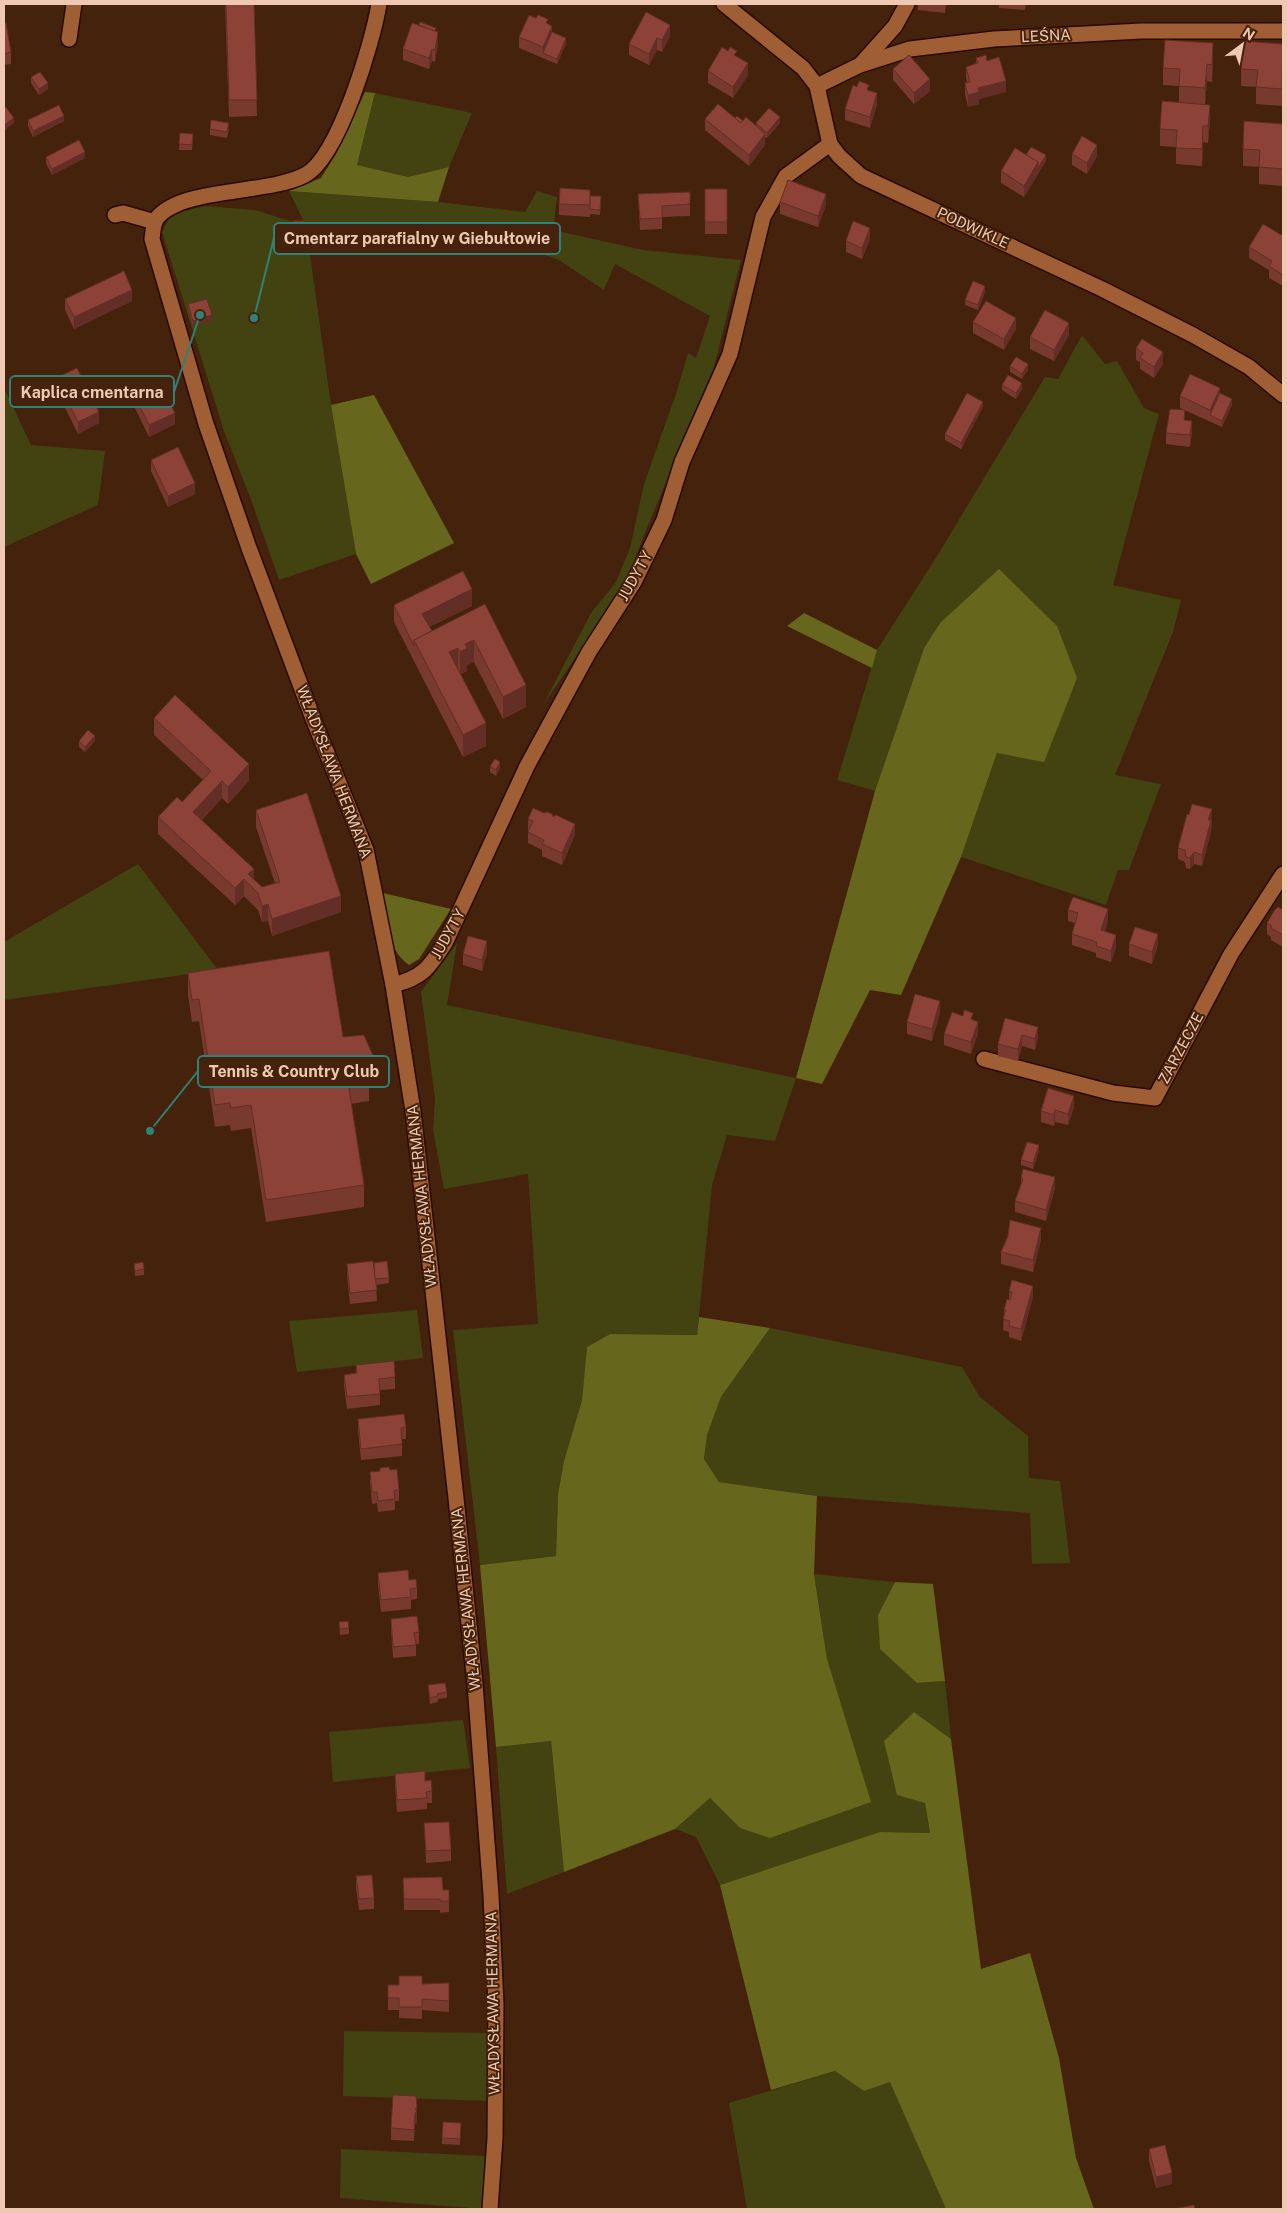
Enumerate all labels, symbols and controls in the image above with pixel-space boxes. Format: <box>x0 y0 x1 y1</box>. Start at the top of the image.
north arrow <box>1217 20 1267 70</box>
text: N <box>1240 24 1258 44</box>
street label: LEŚNA <box>1021 25 1072 45</box>
street label: PODWIKLE <box>935 203 1012 252</box>
callout: Cmentarz parafialny w Giebułtowie <box>274 223 560 254</box>
text: Cmentarz parafialny w Giebułtowie <box>284 229 550 248</box>
callout: Kaplica cmentarna <box>10 376 174 407</box>
text: Kaplica cmentarna <box>20 383 164 402</box>
street label: JUDYTY <box>614 548 655 604</box>
street label: WŁADYSŁAWA HERMANA <box>294 683 375 861</box>
street label: JUDYTY <box>427 906 468 962</box>
street label: ZARZECZE <box>1155 1009 1206 1086</box>
callout: Tennis & Country Club <box>198 1056 389 1087</box>
text: Tennis & Country Club <box>209 1062 380 1081</box>
street label: WŁADYSŁAWA HERMANA <box>403 1103 440 1288</box>
street label: WŁADYSŁAWA HERMANA <box>447 1506 484 1691</box>
street label: WŁADYSŁAWA HERMANA <box>482 1911 503 2095</box>

